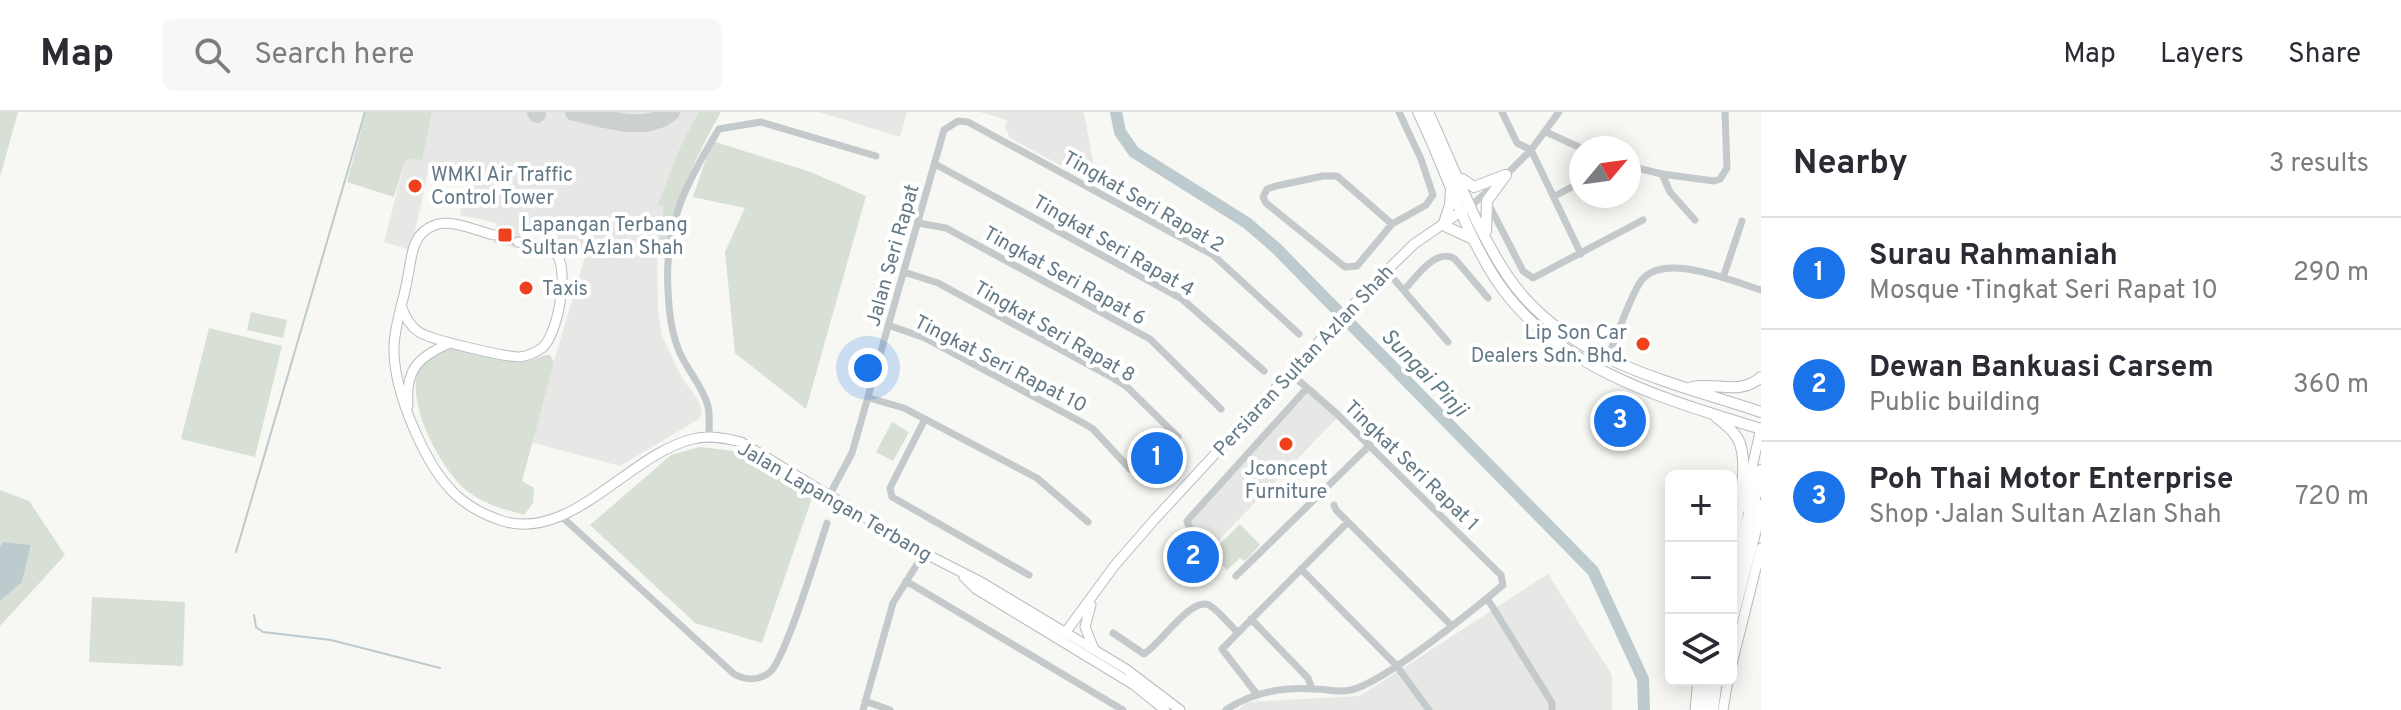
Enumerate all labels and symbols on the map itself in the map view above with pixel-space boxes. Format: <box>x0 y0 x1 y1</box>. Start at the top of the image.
north arrow <box>1569 136 1641 208</box>
street label: Tingkat Seri Rapat 2 <box>1058 146 1228 260</box>
place label: WMKI Air Traffic Control Tower <box>431 163 573 212</box>
marker: WMKI Air Traffic Control Tower <box>406 177 424 195</box>
street label: Jalan Seri Rapat <box>861 181 927 330</box>
street label: Tingkat Seri Rapat 4 <box>1027 190 1199 304</box>
place label: Lapangan Terbang Sultan Azlan Shah <box>521 213 688 262</box>
street label: Tingkat Seri Rapat 6 <box>978 221 1150 332</box>
marker: Lapangan Terbang Sultan Azlan Shah <box>496 226 514 244</box>
street label: Persiaran Sultan Azlan Shah <box>1209 260 1400 463</box>
street label: Tingkat Seri Rapat 8 <box>969 276 1139 390</box>
place label: Taxis <box>542 277 588 303</box>
marker: Taxis <box>517 279 535 297</box>
street label: Tingkat Seri Rapat 10 <box>909 310 1091 420</box>
place label: Lip Son Car Dealers Sdn. Bhd. <box>1471 321 1627 370</box>
water label: Sungai Pinji <box>1374 324 1473 425</box>
marker: Lip Son Car Dealers Sdn. Bhd. <box>1634 335 1652 353</box>
your location <box>848 348 888 388</box>
pin: 3 <box>1594 391 1646 451</box>
street label: Tingkat Seri Rapat 1 <box>1338 395 1484 537</box>
pin: 1 <box>1131 428 1183 488</box>
marker: Jconcept Furniture <box>1277 435 1295 453</box>
street label: Jalan Lapangan Terbang <box>732 436 936 569</box>
place label: Jconcept Furniture <box>1244 457 1328 506</box>
pin: 2 <box>1167 527 1219 587</box>

